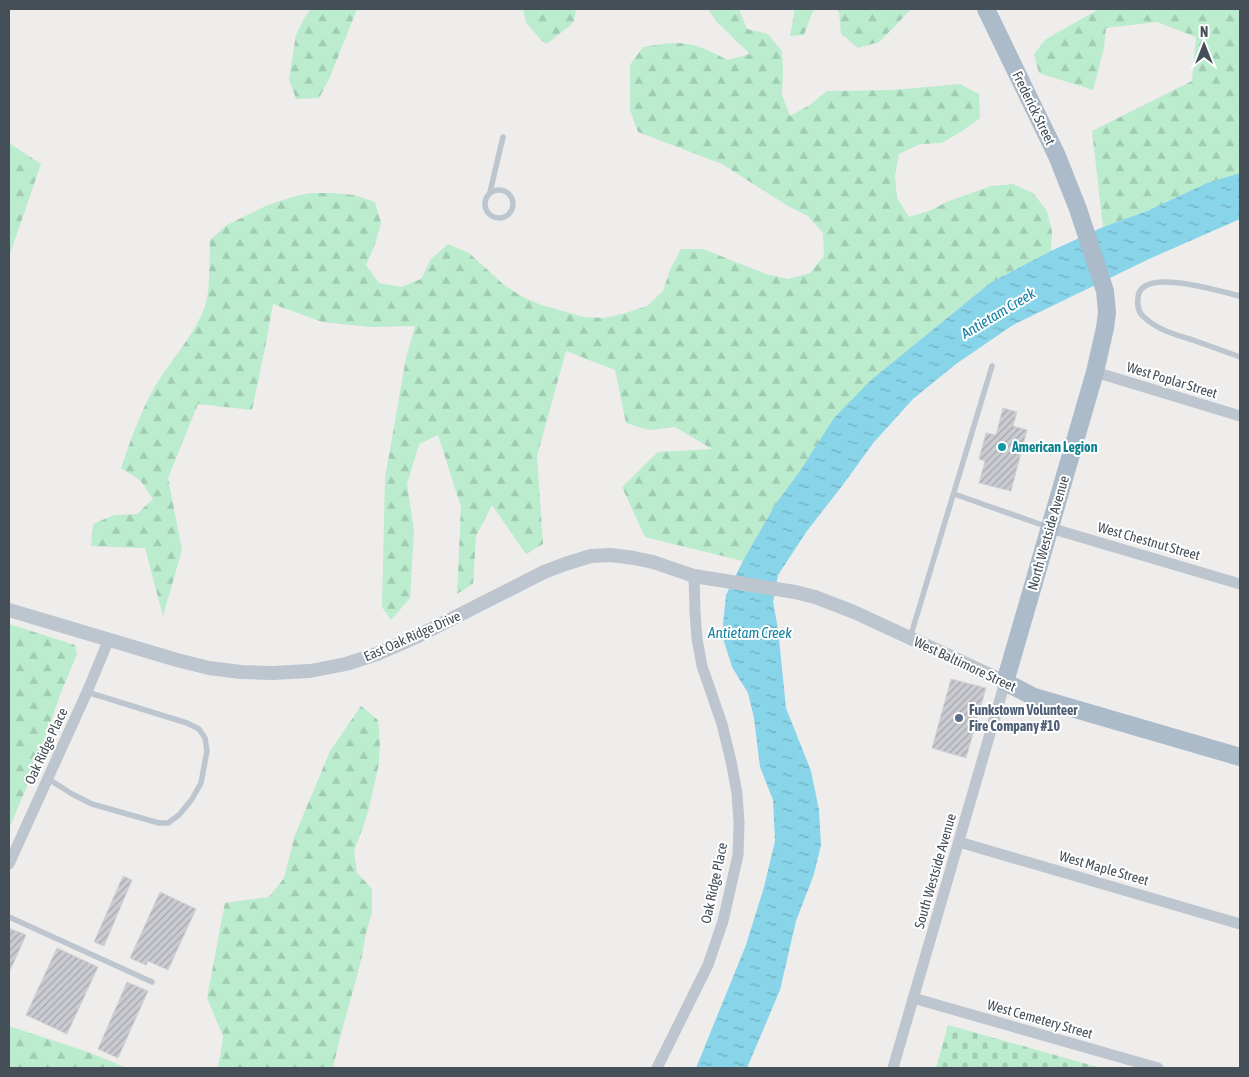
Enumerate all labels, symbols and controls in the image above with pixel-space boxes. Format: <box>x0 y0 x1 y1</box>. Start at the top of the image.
north arrow <box>1179 20 1229 70</box>
text: N <box>1200 24 1208 40</box>
street label: Frederick Street <box>1009 68 1059 148</box>
water label: Antietam Creek <box>957 284 1039 342</box>
street label: West Poplar Street <box>1125 359 1219 401</box>
place label: American Legion <box>1011 439 1098 455</box>
marker: American Legion <box>996 441 1008 453</box>
street label: North Westside Avenue <box>1024 474 1072 592</box>
street label: West Chestnut Street <box>1096 519 1202 563</box>
street label: East Oak Ridge Drive <box>361 608 463 664</box>
water label: Antietam Creek <box>707 624 792 641</box>
street label: West Baltimore Street <box>911 633 1019 695</box>
place label: Funkstown Volunteer Fire Company #10 <box>969 702 1078 734</box>
street label: Oak Ridge Place <box>21 705 71 787</box>
marker: Funkstown Volunteer Fire Company #10 <box>953 712 965 724</box>
street label: South Westside Avenue <box>911 812 959 930</box>
street label: Oak Ridge Place <box>698 841 730 925</box>
street label: West Maple Street <box>1058 848 1150 888</box>
street label: West Cemetery Street <box>985 996 1095 1042</box>

